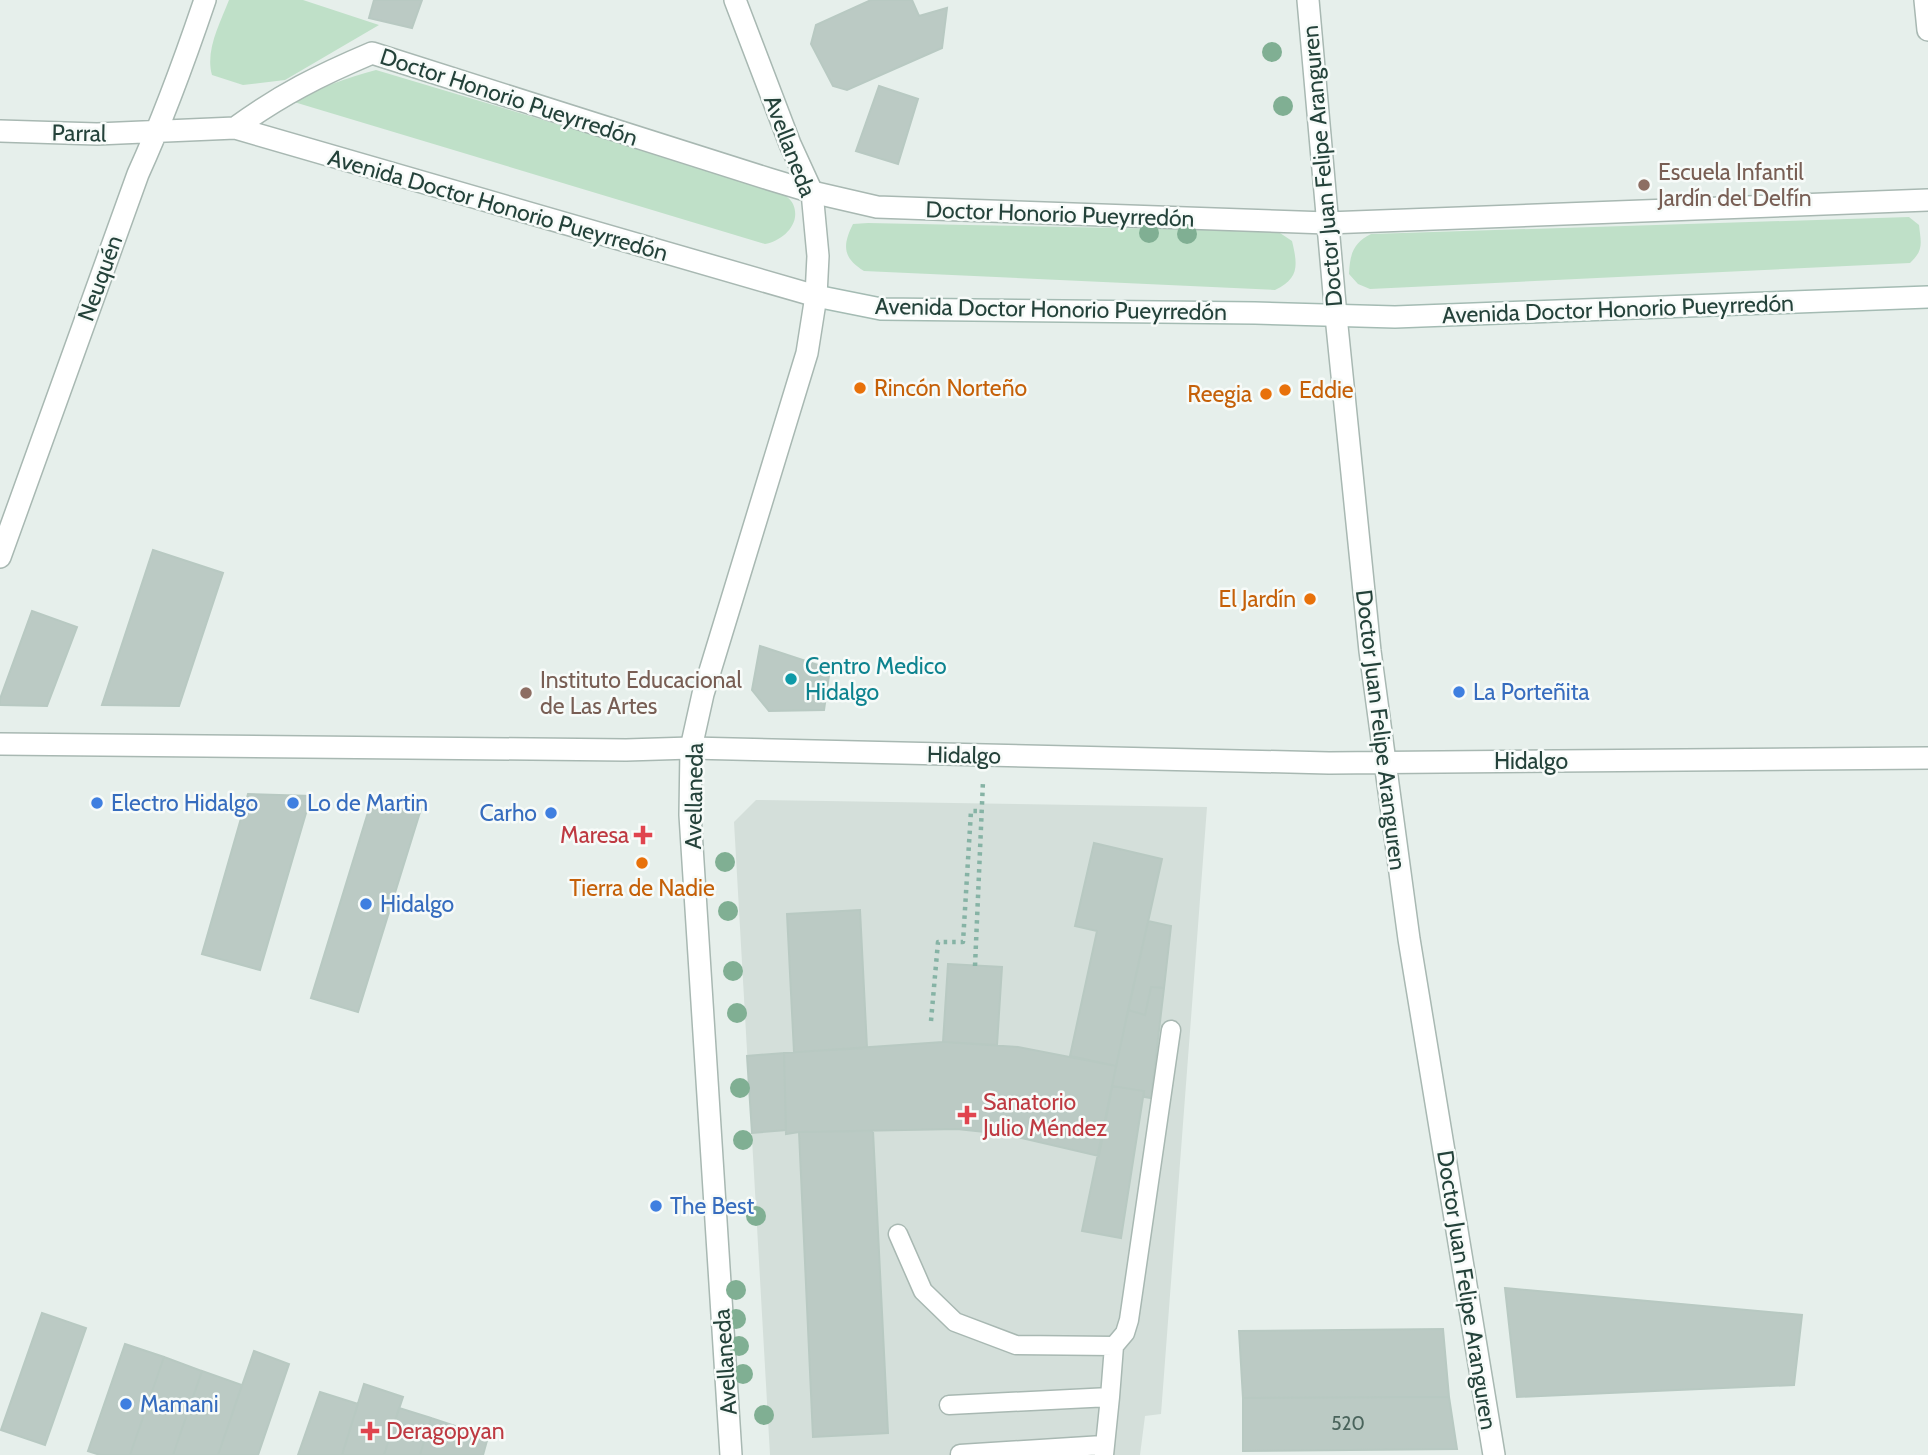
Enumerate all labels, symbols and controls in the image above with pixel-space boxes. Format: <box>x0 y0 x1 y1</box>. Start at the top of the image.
street label: Doctor Juan Felipe Aranguren <box>1296 24 1348 308</box>
street label: Doctor Honorio Pueyrredón <box>377 42 641 152</box>
street label: Avellaneda <box>758 91 822 201</box>
street label: Parral <box>51 119 107 147</box>
street label: Avenida Doctor Honorio Pueyrredón <box>325 143 671 267</box>
place label: Escuela Infantil Jardín del Delfín <box>1657 158 1812 212</box>
marker: Escuela Infantil Jardín del Delfín <box>1636 177 1652 193</box>
street label: Doctor Honorio Pueyrredón <box>925 195 1195 233</box>
street label: Neuquén <box>72 231 128 325</box>
street label: Avenida Doctor Honorio Pueyrredón <box>1442 289 1794 329</box>
street label: Avenida Doctor Honorio Pueyrredón <box>875 292 1227 326</box>
place label: Rincón Norteño <box>874 374 1027 402</box>
place label: Eddie <box>1299 376 1354 404</box>
marker: Rincón Norteño <box>852 380 868 396</box>
place label: Reegia <box>1187 380 1252 408</box>
marker: Eddie <box>1277 382 1293 398</box>
marker: Reegia <box>1258 386 1274 402</box>
place label: El Jardín <box>1219 585 1296 613</box>
street label: Doctor Juan Felipe Aranguren <box>1350 588 1412 872</box>
marker: El Jardín <box>1302 591 1318 607</box>
place label: Centro Medico Hidalgo <box>805 652 947 706</box>
place label: Instituto Educacional de Las Artes <box>540 666 742 720</box>
marker: Centro Medico Hidalgo <box>783 671 799 687</box>
place label: La Porteñita <box>1473 678 1589 706</box>
marker: La Porteñita <box>1451 684 1467 700</box>
marker: Instituto Educacional de Las Artes <box>518 685 534 701</box>
street label: Hidalgo <box>927 740 1001 770</box>
street label: Avellaneda <box>679 742 709 850</box>
street label: Hidalgo <box>1494 747 1568 775</box>
place label: Electro Hidalgo <box>111 789 258 817</box>
place label: Lo de Martin <box>307 789 428 817</box>
marker: Electro Hidalgo <box>89 795 105 811</box>
marker: Lo de Martin <box>285 795 301 811</box>
place label: Carho <box>479 799 537 827</box>
marker: Carho <box>543 805 559 821</box>
place label: Maresa <box>560 821 629 849</box>
marker: Maresa <box>635 827 651 843</box>
marker: Tierra de Nadie <box>634 855 650 871</box>
place label: Tierra de Nadie <box>569 874 715 902</box>
place label: Hidalgo <box>380 890 454 918</box>
marker: Hidalgo <box>358 896 374 912</box>
place label: Sanatorio Julio Méndez <box>982 1088 1107 1142</box>
marker: Sanatorio Julio Méndez <box>957 1105 977 1125</box>
street label: Doctor Juan Felipe Aranguren <box>1431 1148 1503 1432</box>
place label: The Best <box>670 1192 755 1220</box>
marker: The Best <box>648 1198 664 1214</box>
street label: Avellaneda <box>707 1308 743 1416</box>
place label: Mamani <box>140 1390 219 1418</box>
marker: Mamani <box>118 1396 134 1412</box>
house number: 520 <box>1331 1412 1365 1435</box>
place label: Deragopyan <box>386 1417 505 1445</box>
marker: Deragopyan <box>360 1421 380 1441</box>

